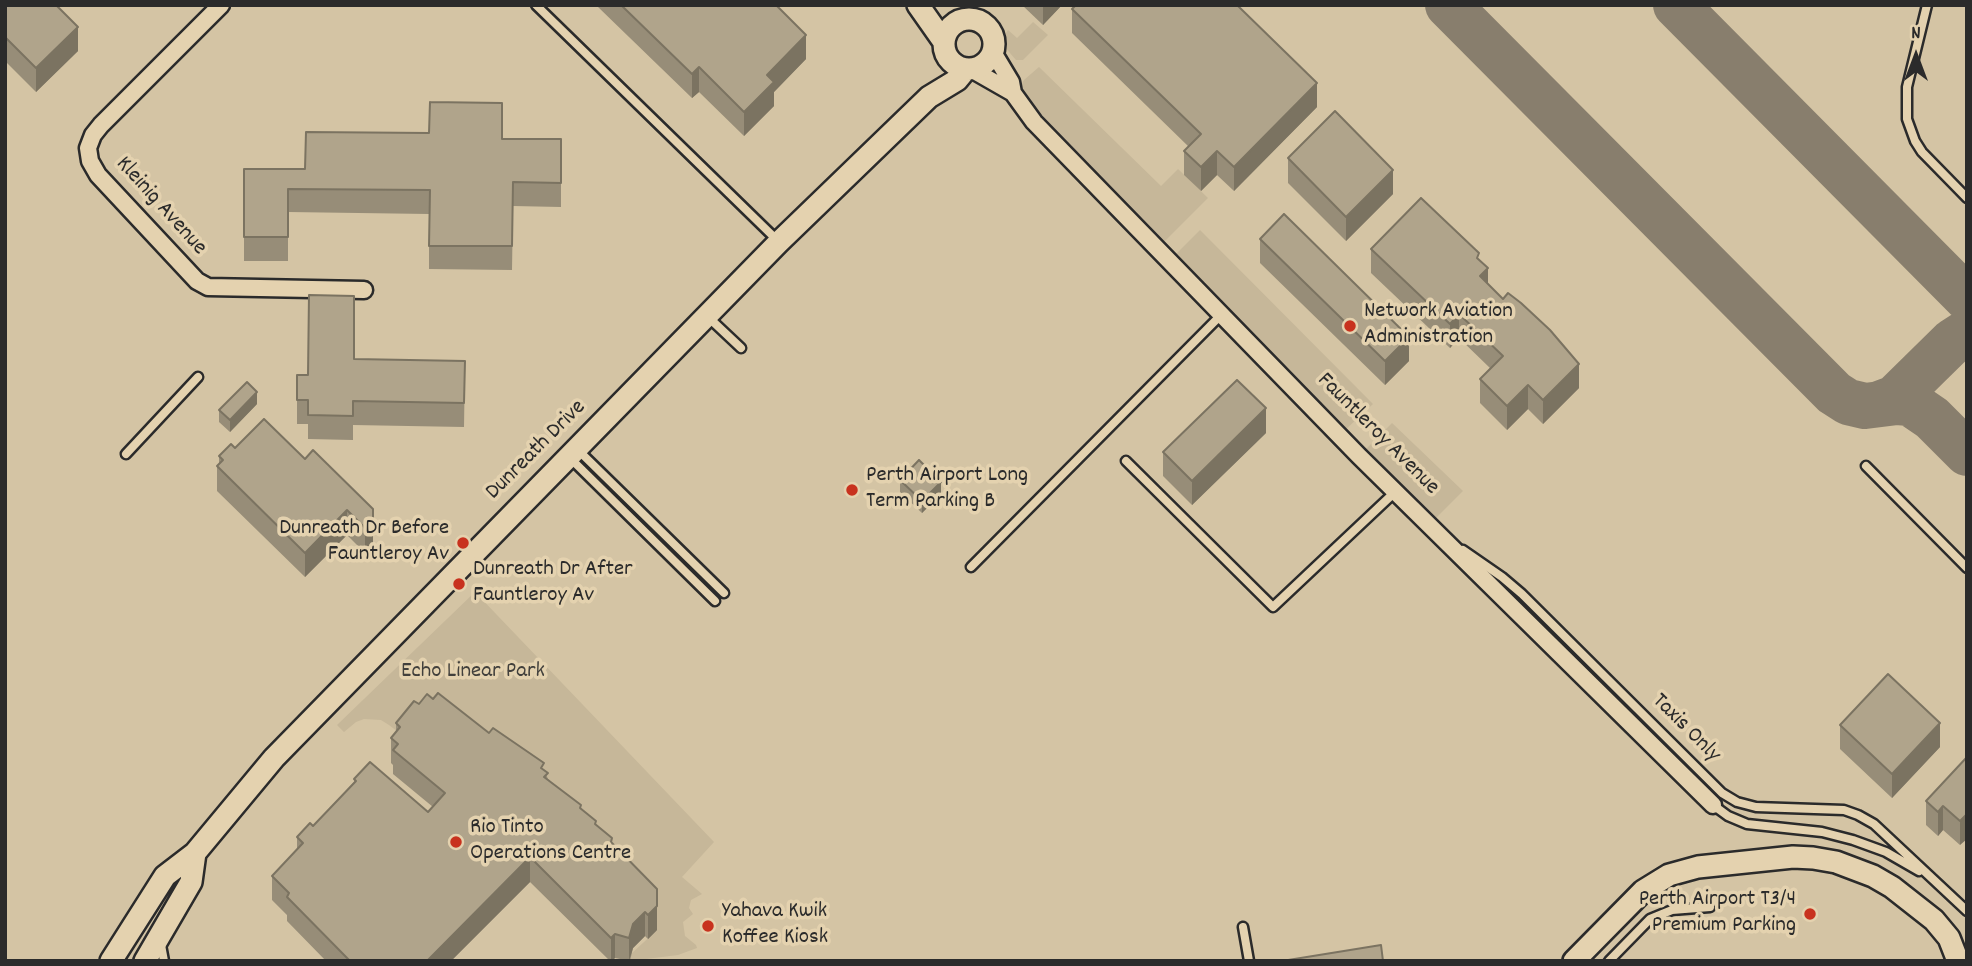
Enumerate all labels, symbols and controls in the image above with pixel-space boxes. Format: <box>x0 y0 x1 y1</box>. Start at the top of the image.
north arrow <box>1881 21 1951 91</box>
text: N <box>1911 21 1921 48</box>
street label: Kleinig Avenue <box>108 152 212 262</box>
place label: Network Aviation Administration <box>1364 299 1513 353</box>
marker: Network Aviation Administration <box>1342 318 1358 334</box>
street label: Fauntleroy Avenue <box>1310 368 1444 502</box>
street label: Dunreath Drive <box>481 395 593 507</box>
place label: Perth Airport Long Term Parking B <box>866 463 1028 517</box>
marker: Perth Airport Long Term Parking B <box>844 482 860 498</box>
place label: Dunreath Dr Before Fauntleroy Av <box>279 516 449 570</box>
marker: Dunreath Dr Before Fauntleroy Av <box>455 535 471 551</box>
place label: Dunreath Dr After Fauntleroy Av <box>473 557 633 611</box>
marker: Dunreath Dr After Fauntleroy Av <box>451 576 467 592</box>
park label: Echo Linear Park <box>401 659 545 687</box>
street label: Taxis Only <box>1645 689 1725 769</box>
place label: Rio Tinto Operations Centre <box>470 815 631 869</box>
marker: Rio Tinto Operations Centre <box>448 834 464 850</box>
place label: Perth Airport T3/4 Premium Parking <box>1639 887 1796 941</box>
place label: Yahava Kwik Koffee Kiosk <box>722 899 828 953</box>
marker: Perth Airport T3/4 Premium Parking <box>1802 906 1818 922</box>
marker: Yahava Kwik Koffee Kiosk <box>700 918 716 934</box>

